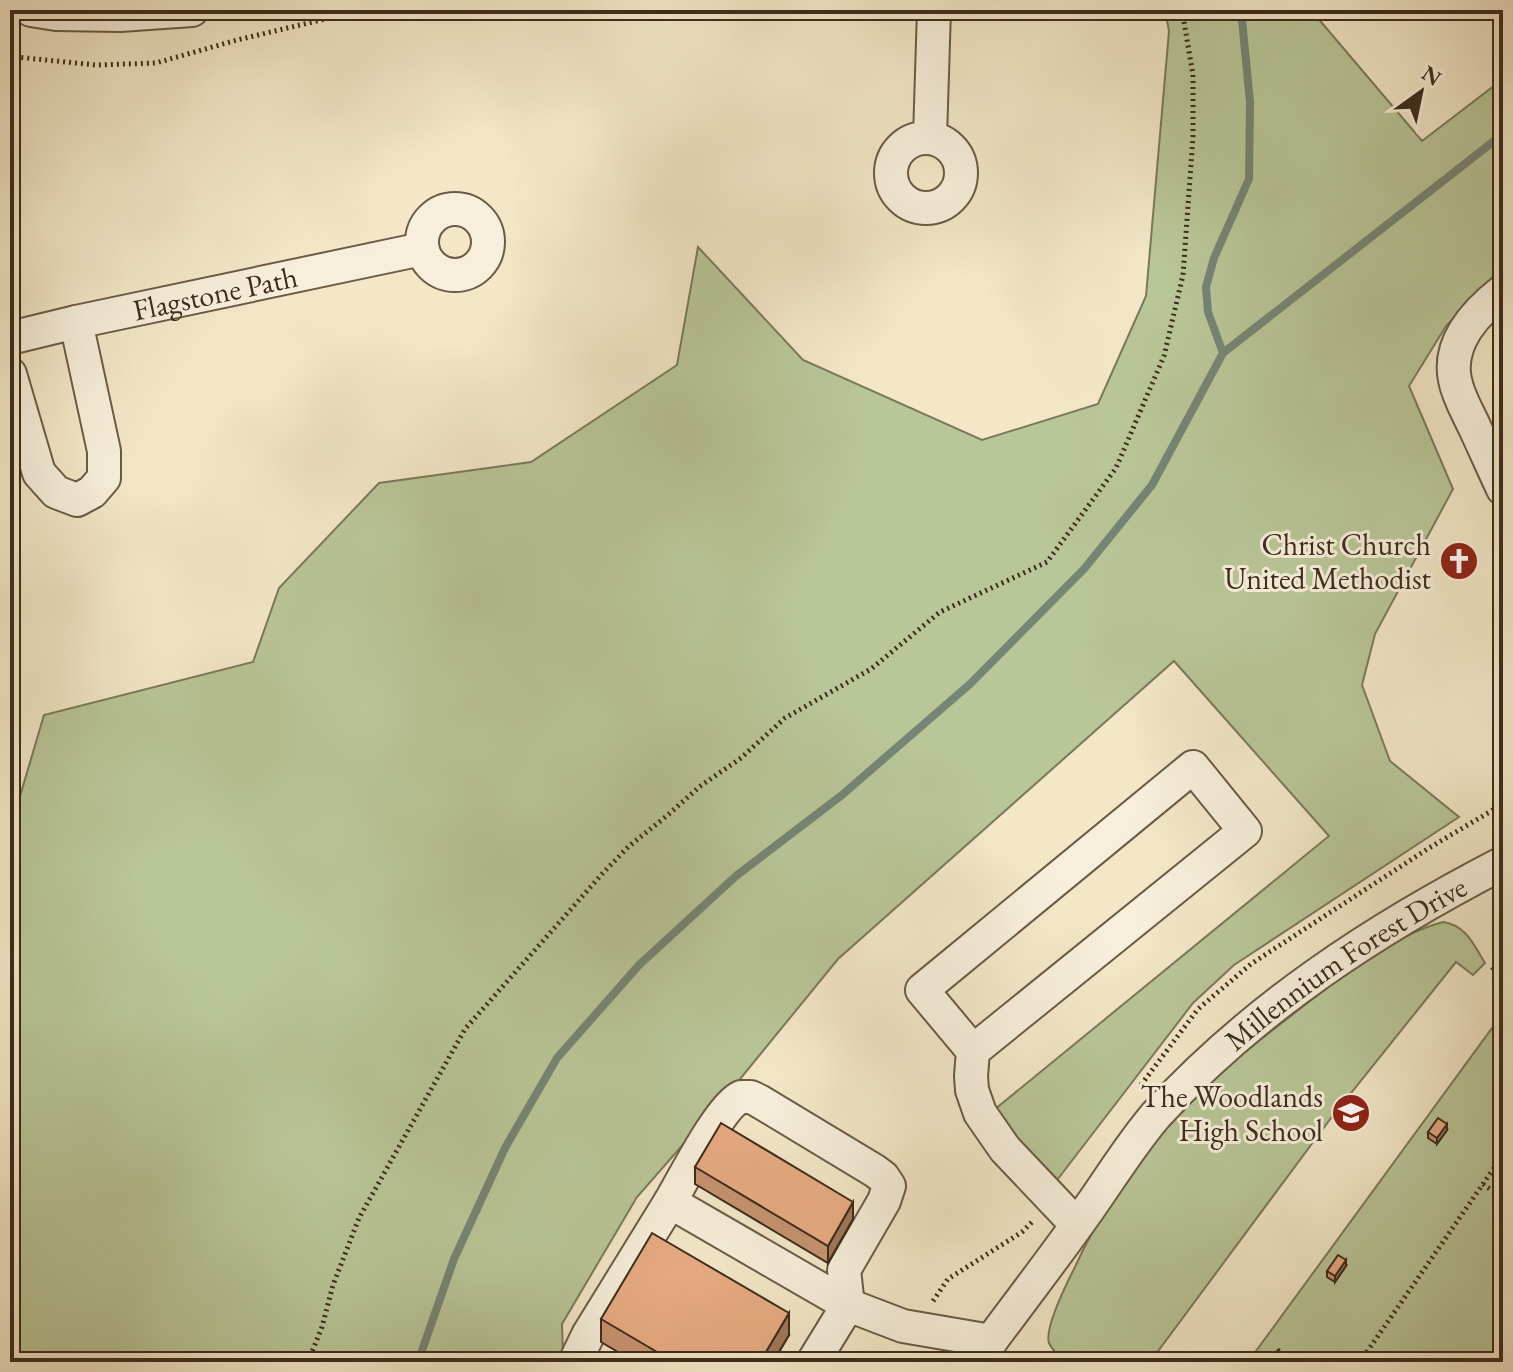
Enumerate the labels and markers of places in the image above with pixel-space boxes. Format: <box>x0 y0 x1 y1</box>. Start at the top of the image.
place label: Christ Church United Methodist <box>1224 525 1432 598</box>
church icon: Christ Church United Methodist <box>1438 540 1480 582</box>
place label: The Woodlands High School <box>1141 1077 1323 1150</box>
school or university icon: The Woodlands High School <box>1330 1092 1372 1134</box>

